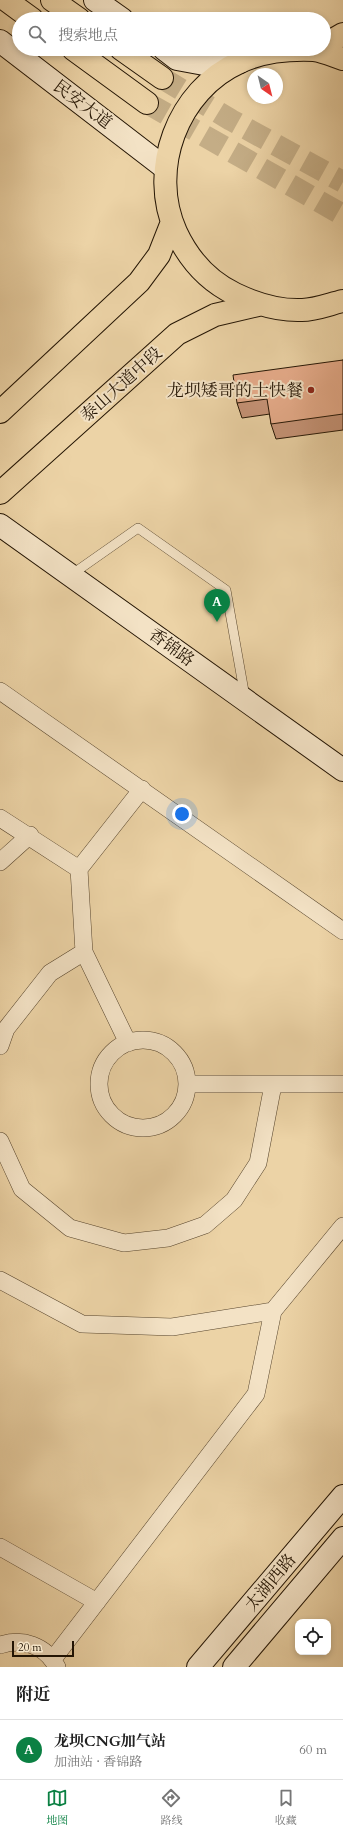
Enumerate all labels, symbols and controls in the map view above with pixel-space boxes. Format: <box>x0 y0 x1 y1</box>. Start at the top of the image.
search box <box>12 12 331 56</box>
icon: search <box>26 23 48 45</box>
text: 搜索地点 <box>58 25 118 45</box>
north arrow <box>247 68 283 104</box>
street label: 民安大道 <box>49 75 117 134</box>
street label: 泰山大道中段 <box>76 342 167 427</box>
place label: 龙坝矮哥的士快餐 <box>167 379 303 402</box>
marker: 龙坝矮哥的士快餐 <box>306 385 316 395</box>
pin: A <box>204 589 230 622</box>
street label: 香锦路 <box>144 623 199 672</box>
your location <box>172 804 192 824</box>
street label: 太湖西路 <box>240 1549 301 1616</box>
map controls <box>295 1619 331 1655</box>
button: locate <box>295 1619 331 1655</box>
scale bar <box>12 1639 74 1658</box>
text: 20 m <box>18 1640 42 1655</box>
text: 附近 <box>16 1683 50 1706</box>
text: 龙坝CNG加气站 <box>54 1731 166 1751</box>
text: A <box>24 1741 34 1759</box>
text: 60 m <box>299 1741 327 1759</box>
text: 加油站 · 香锦路 <box>54 1753 142 1771</box>
tab: 地图 <box>46 1787 68 1828</box>
tab: 路线 <box>160 1787 182 1828</box>
tab: 收藏 <box>275 1787 297 1828</box>

